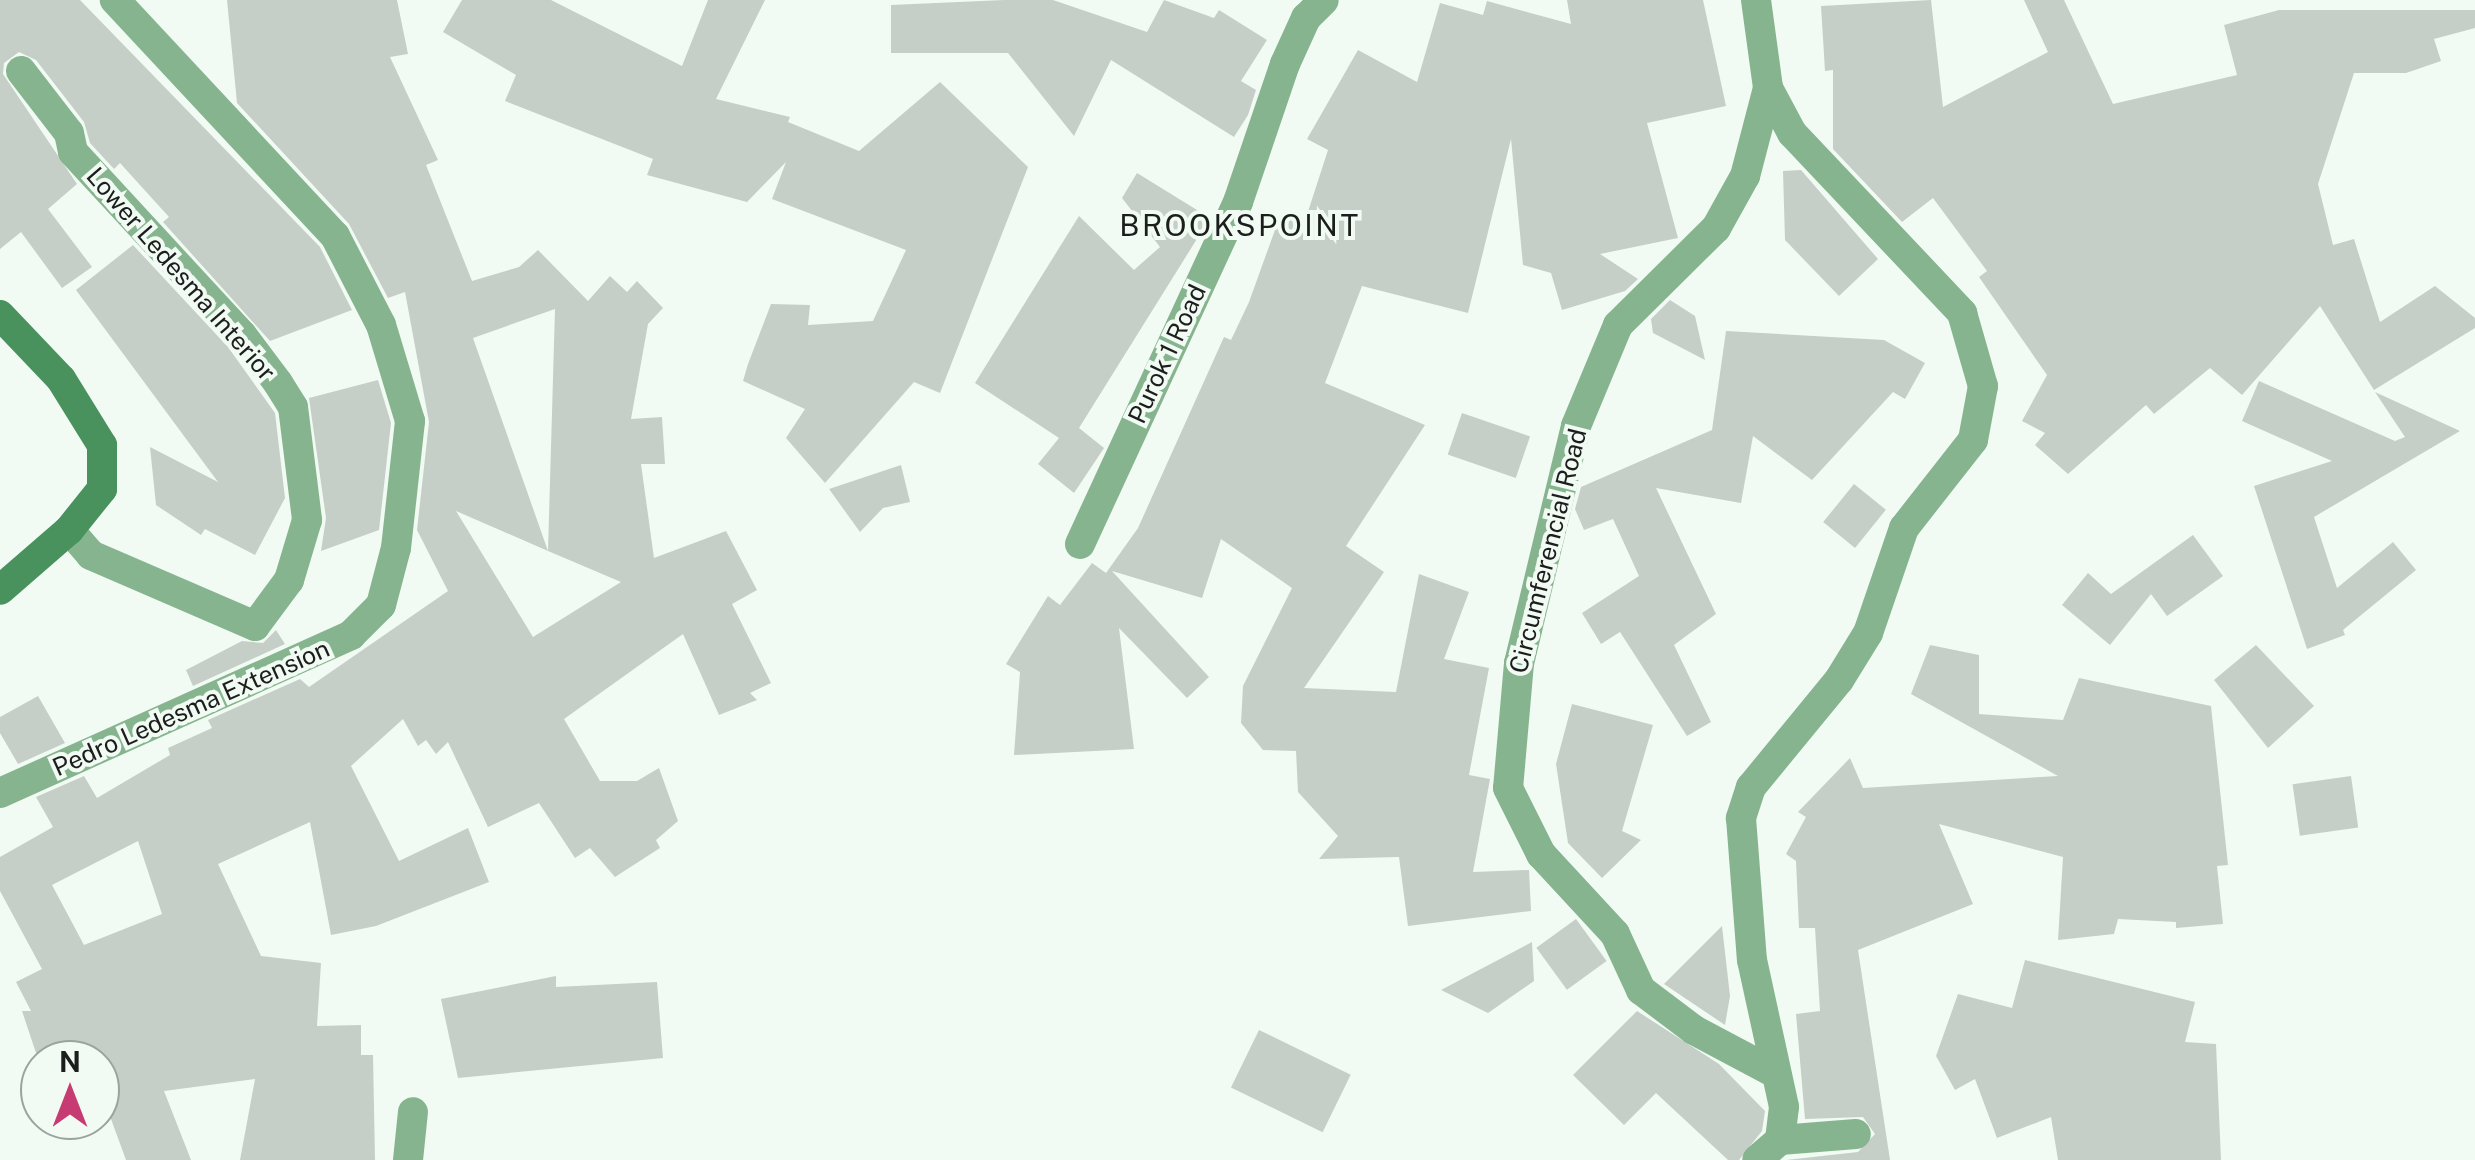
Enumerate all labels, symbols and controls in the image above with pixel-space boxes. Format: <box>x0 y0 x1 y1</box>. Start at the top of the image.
street label: Lower Ledesma Interior <box>80 161 282 387</box>
district label: BROOKSPOINT <box>1119 207 1361 243</box>
street label: Purok 1 Road <box>1122 280 1212 428</box>
street label: Circumferencial Road <box>1503 426 1593 676</box>
street label: Pedro Ledesma Extension <box>48 633 334 783</box>
north arrow <box>20 1040 120 1140</box>
text: N <box>59 1045 81 1078</box>

